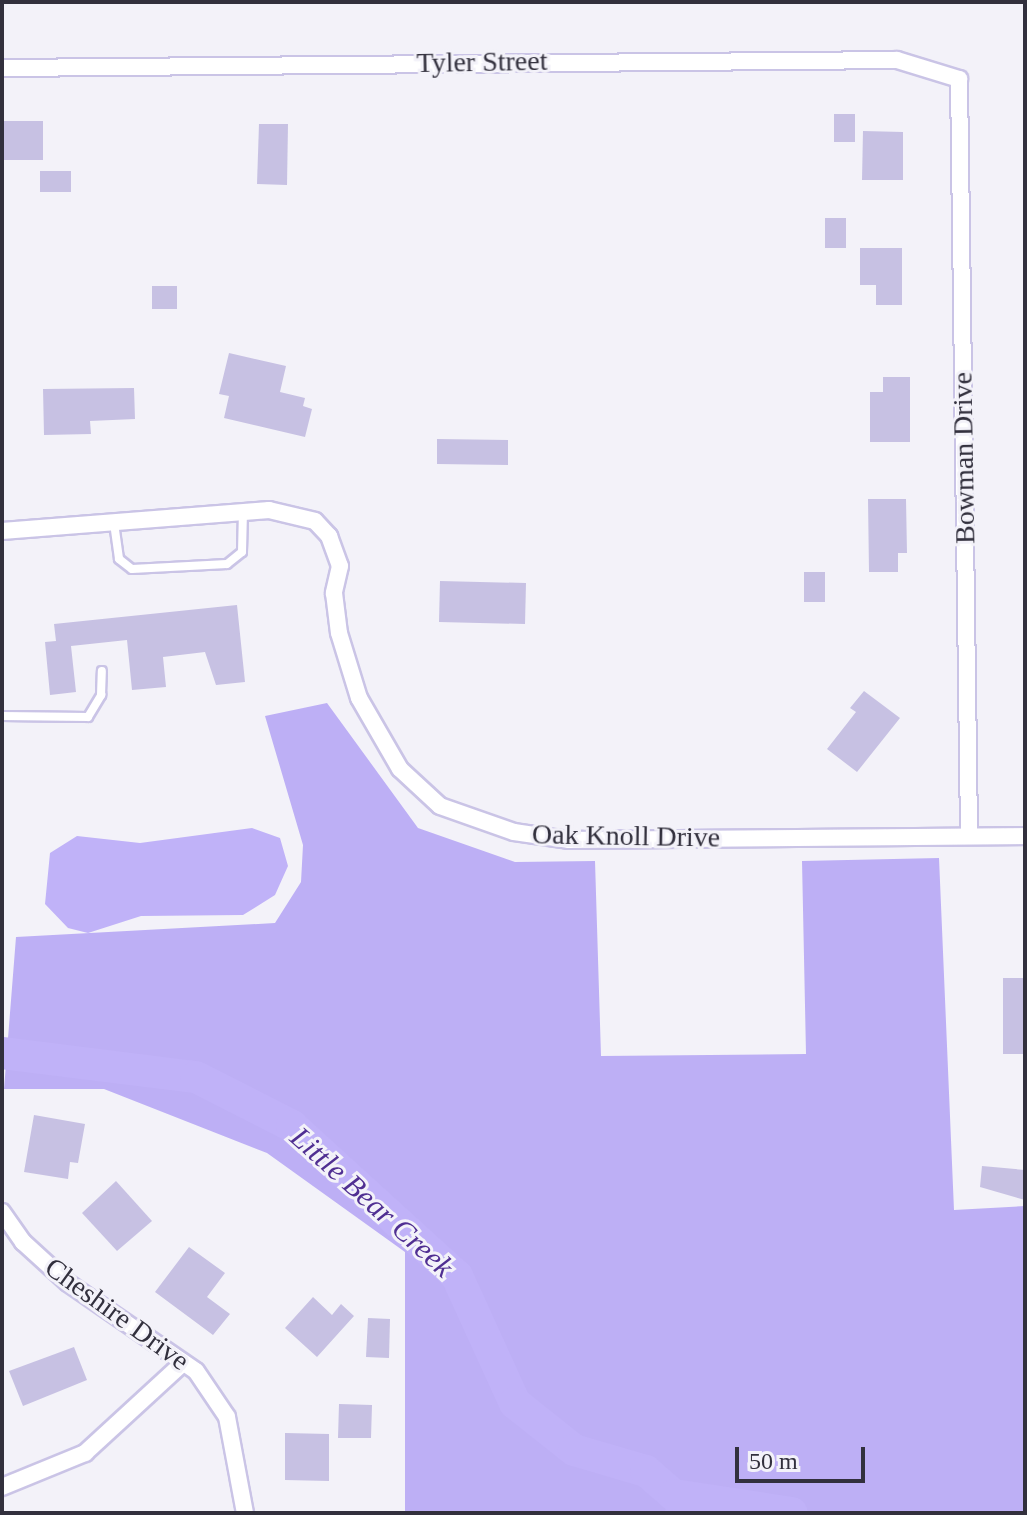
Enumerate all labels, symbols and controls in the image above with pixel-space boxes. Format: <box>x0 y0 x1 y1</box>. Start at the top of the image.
street label: Tyler Street <box>416 44 548 80</box>
street label: Bowman Drive <box>946 372 982 544</box>
street label: Oak Knoll Drive <box>532 818 720 854</box>
water label: Little Bear Creek <box>283 1119 461 1285</box>
street label: Cheshire Drive <box>38 1250 196 1378</box>
scale bar <box>739 1431 869 1481</box>
text: 50 m <box>749 1448 798 1474</box>

